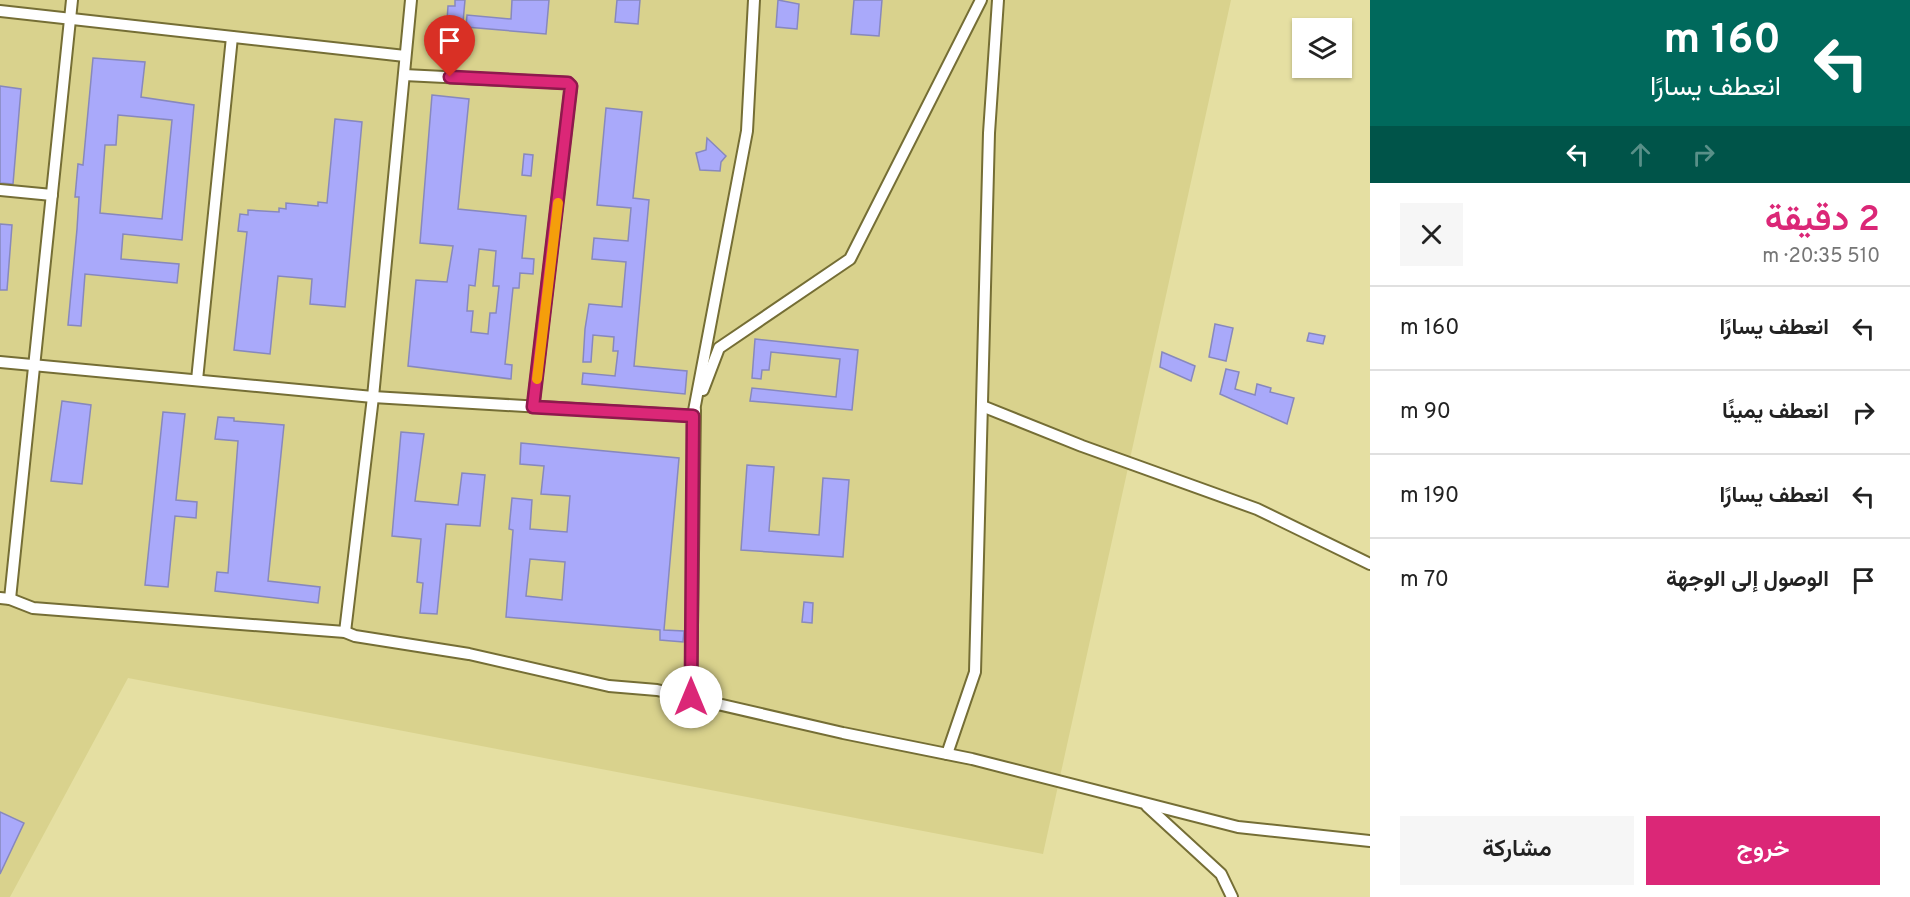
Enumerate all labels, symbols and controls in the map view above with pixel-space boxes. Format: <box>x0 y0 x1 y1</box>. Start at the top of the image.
pin <box>424 15 475 77</box>
text: 160 m <box>1663 15 1781 68</box>
map controls <box>1292 18 1352 78</box>
button: layers <box>1292 18 1352 78</box>
icon: arrive <box>433 24 466 57</box>
icon: left <box>1802 24 1880 102</box>
text: انعطف يسارًا <box>1650 71 1781 105</box>
icon: left <box>1561 138 1594 171</box>
icon: ahead <box>1624 138 1657 171</box>
icon: right <box>1687 138 1720 171</box>
text: 2 دقيقة <box>1765 198 1880 244</box>
button: close <box>1400 203 1463 266</box>
text: 510 m · 20:35 <box>1762 244 1880 270</box>
icon: left <box>1847 312 1880 345</box>
text: 160 m <box>1400 315 1459 342</box>
text: انعطف يسارًا <box>1719 315 1829 342</box>
icon: right <box>1847 396 1880 429</box>
text: 90 m <box>1400 399 1451 426</box>
text: انعطف يمينًا <box>1722 399 1829 426</box>
icon: left <box>1847 480 1880 513</box>
text: 190 m <box>1400 483 1459 510</box>
text: انعطف يسارًا <box>1719 483 1829 510</box>
icon: arrive <box>1847 564 1880 597</box>
text: 70 m <box>1400 567 1449 594</box>
text: الوصول إلى الوجهة <box>1666 567 1829 594</box>
position arrow <box>659 665 723 729</box>
button: مشاركة <box>1400 816 1634 885</box>
button: خروج <box>1646 816 1880 885</box>

